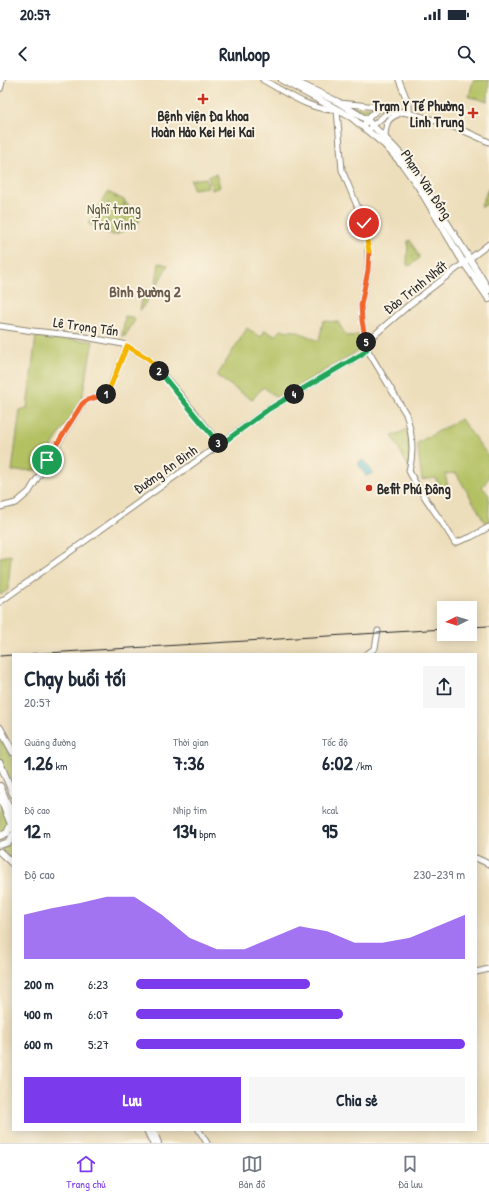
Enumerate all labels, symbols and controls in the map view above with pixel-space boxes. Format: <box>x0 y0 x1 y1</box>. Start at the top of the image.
text: 20:57 <box>20 4 51 25</box>
text: Runloop <box>219 42 270 67</box>
icon: back <box>12 43 34 65</box>
icon: search <box>455 43 477 65</box>
marker: Bệnh viện Đa khoa Hoàn Hảo Kei Mei Kai <box>197 93 209 105</box>
place label: Trạm Y Tế Phường Linh Trung <box>372 96 464 133</box>
place label: Bệnh viện Đa khoa Hoàn Hảo Kei Mei Kai <box>151 106 255 141</box>
marker: Trạm Y Tế Phường Linh Trung <box>467 107 479 119</box>
street label: Phạm Văn Đồng <box>396 146 457 223</box>
park label: Nghĩ trang Trà Vinh <box>87 199 141 234</box>
pin <box>347 206 381 240</box>
icon: check <box>353 212 375 234</box>
street label: Đào Trinh Nhất <box>379 256 451 318</box>
district label: Bình Đường 2 <box>109 281 182 303</box>
street label: Lê Trọng Tấn <box>52 312 120 341</box>
pin: 5 <box>356 332 376 352</box>
text: 5 <box>364 335 368 349</box>
pin: 2 <box>149 361 169 381</box>
text: 2 <box>156 364 162 378</box>
pin: 1 <box>96 384 116 404</box>
pin: 4 <box>284 384 304 404</box>
text: 1 <box>104 387 108 401</box>
text: 4 <box>292 387 296 401</box>
pin: 3 <box>208 433 228 453</box>
text: 3 <box>216 436 220 450</box>
street label: Đường An Bình <box>129 440 201 499</box>
pin <box>30 443 64 477</box>
icon: arrive <box>36 449 58 471</box>
place label: Befit Phú Đông <box>377 479 451 500</box>
marker: Befit Phú Đông <box>364 483 374 493</box>
north arrow <box>437 601 477 641</box>
map controls <box>437 601 477 641</box>
text: Chạy buổi tối <box>24 663 126 693</box>
button: share <box>423 666 465 708</box>
text: 20:57 <box>24 693 51 711</box>
text: Quãng đường <box>24 735 76 749</box>
text: Thời gian <box>173 735 209 749</box>
text: Tốc độ <box>322 735 348 749</box>
text: 1.26 <box>24 749 53 776</box>
text: 7:36 <box>173 749 204 776</box>
text: 6:02 <box>322 749 353 776</box>
text: km <box>53 759 67 773</box>
text: /km <box>353 759 372 773</box>
text: Độ cao <box>24 803 50 817</box>
text: Nhịp tim <box>173 803 207 817</box>
text: kcal <box>322 803 338 817</box>
text: 12 <box>24 817 41 844</box>
text: 134 <box>173 817 197 844</box>
text: 95 <box>322 817 338 844</box>
text: m <box>41 827 51 841</box>
text: bpm <box>197 827 216 841</box>
text: Độ cao <box>24 865 55 883</box>
text: 230–239 m <box>413 865 465 883</box>
text: 200 m <box>24 975 54 993</box>
text: 6:23 <box>88 975 108 993</box>
text: 400 m <box>24 1005 52 1023</box>
text: 6:07 <box>88 1005 108 1023</box>
text: 600 m <box>24 1035 53 1053</box>
text: 5:27 <box>88 1035 109 1053</box>
button: Lưu <box>24 1077 241 1123</box>
button: Chia sẻ <box>249 1077 465 1123</box>
tab: Trang chủ <box>66 1153 106 1191</box>
tab: Bản đồ <box>238 1153 265 1191</box>
tab: Đã lưu <box>398 1153 423 1191</box>

